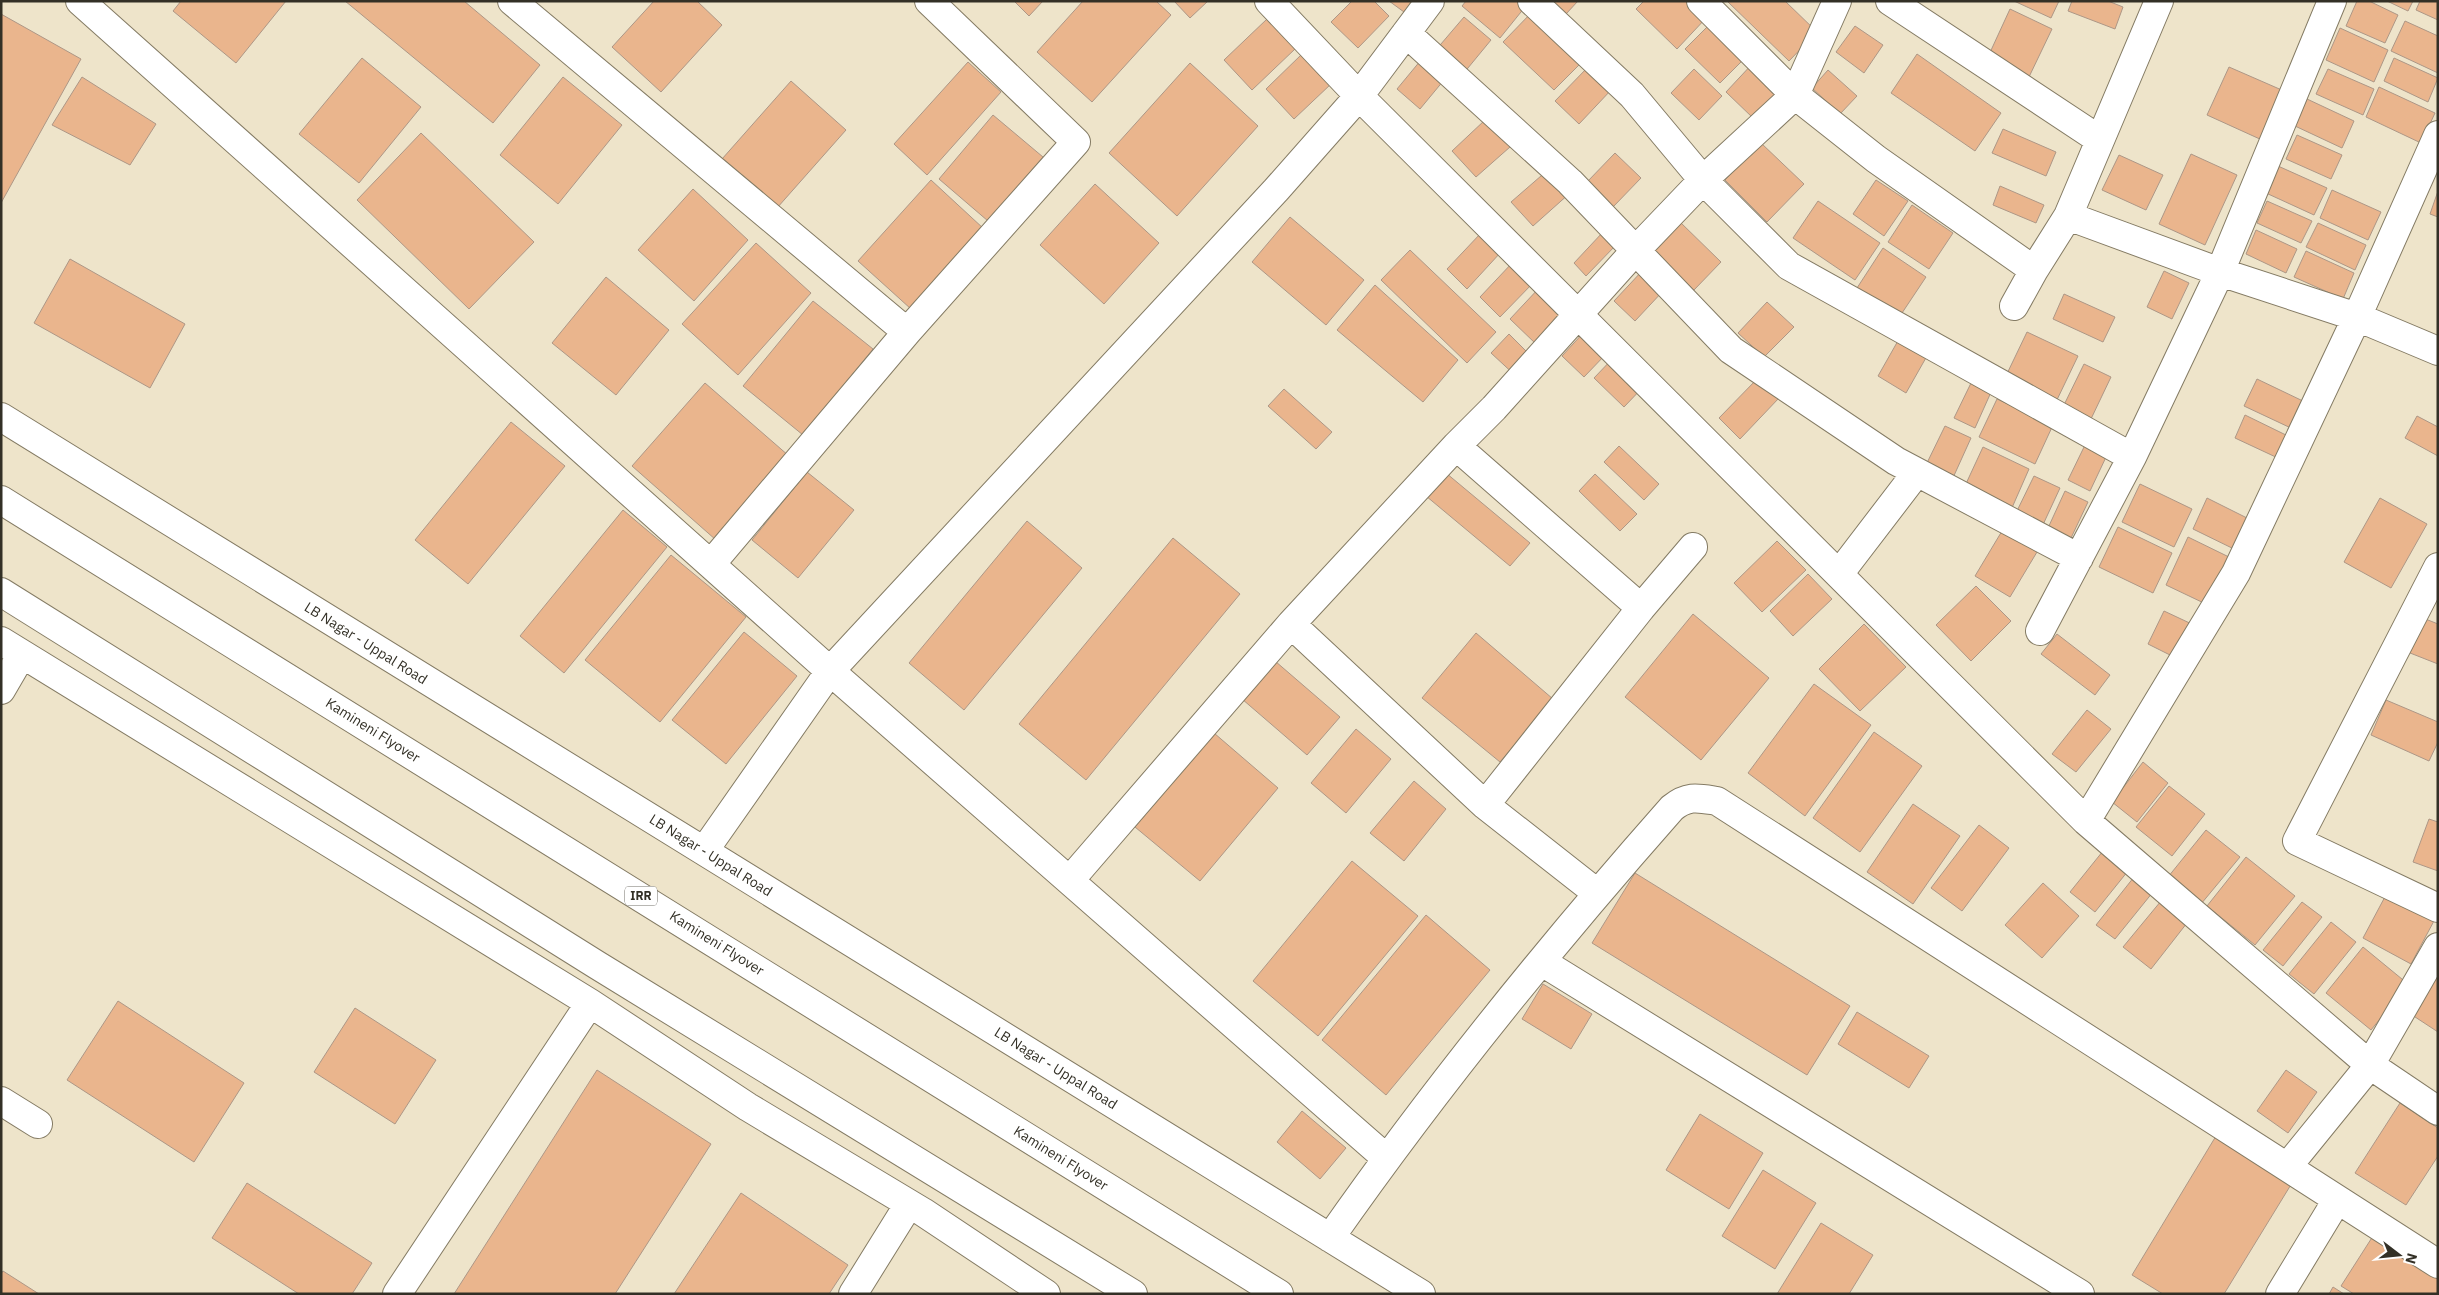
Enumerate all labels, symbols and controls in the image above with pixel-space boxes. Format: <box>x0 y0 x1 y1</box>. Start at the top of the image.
street label: LB Nagar - Uppal Road <box>301 598 431 688</box>
street label: Kamineni Flyover <box>322 694 424 766</box>
street label: LB Nagar - Uppal Road <box>646 810 776 900</box>
road number: IRR <box>625 886 657 906</box>
street label: Kamineni Flyover <box>666 907 768 979</box>
street label: LB Nagar - Uppal Road <box>991 1023 1121 1113</box>
street label: Kamineni Flyover <box>1010 1122 1112 1194</box>
north arrow <box>2374 1230 2424 1280</box>
text: N <box>2401 1251 2422 1266</box>

